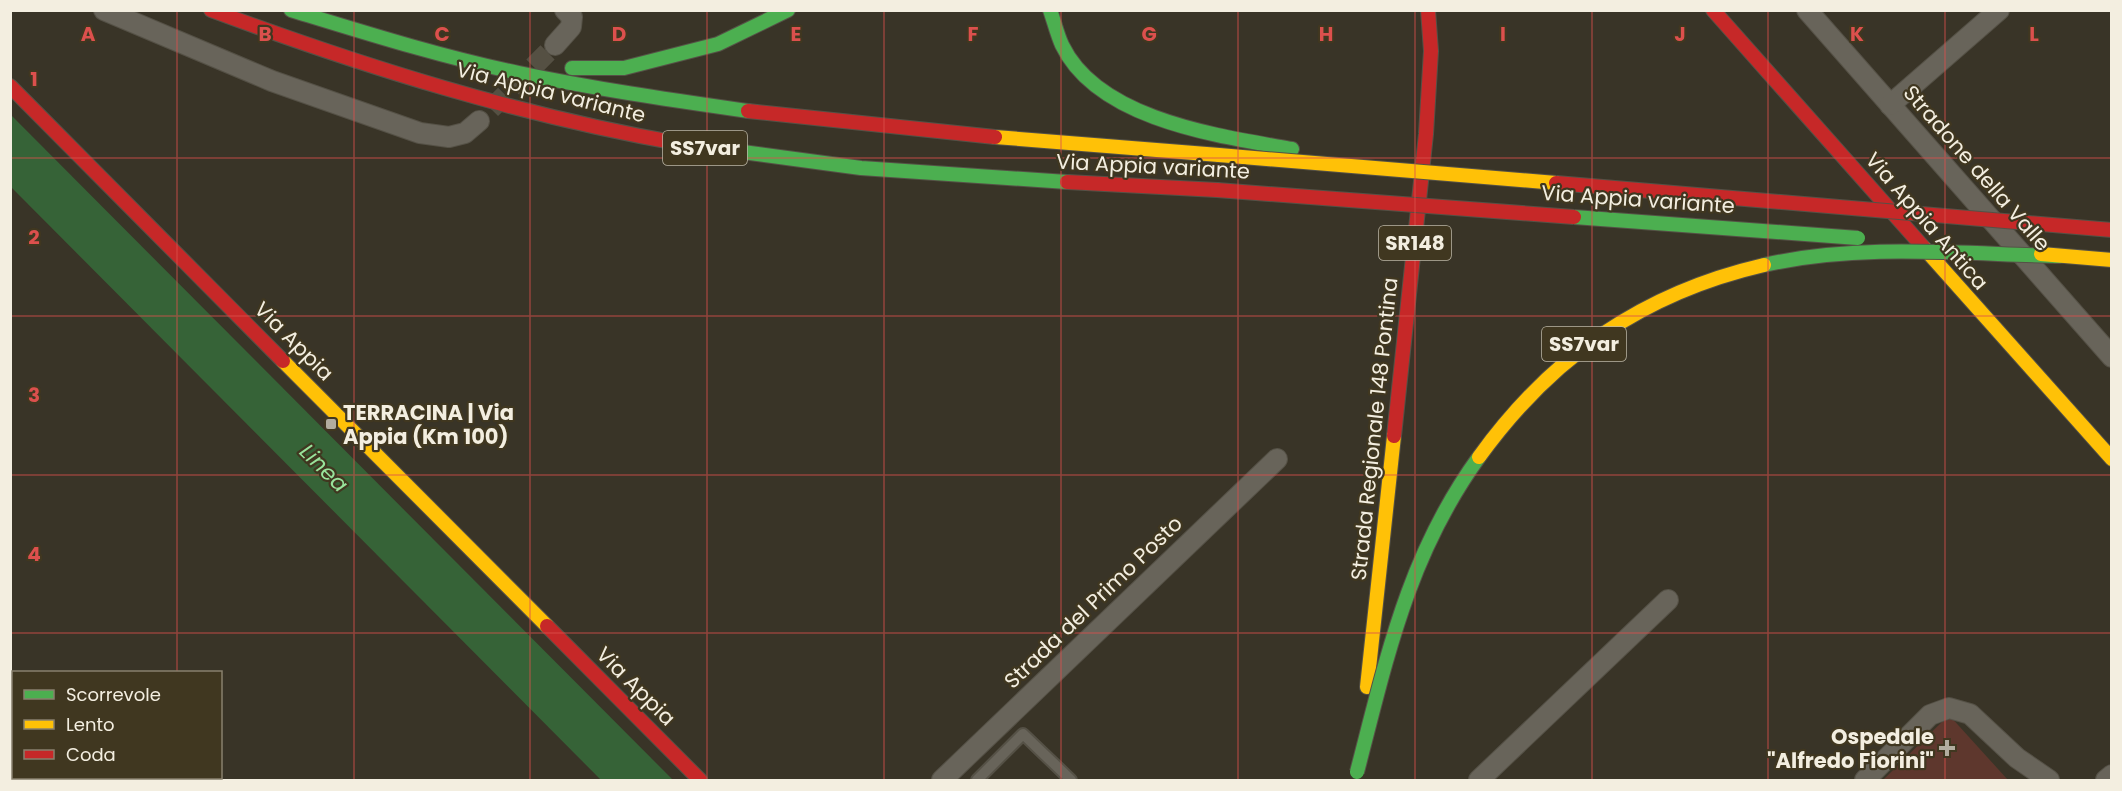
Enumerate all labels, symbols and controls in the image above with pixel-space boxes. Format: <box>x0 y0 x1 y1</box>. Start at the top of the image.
text: A <box>81 20 96 48</box>
text: B <box>258 20 272 48</box>
text: C <box>434 20 450 48</box>
text: D <box>612 20 626 48</box>
text: E <box>791 20 801 48</box>
text: F <box>968 20 979 48</box>
text: G <box>1141 20 1157 48</box>
text: H <box>1319 20 1333 48</box>
text: I <box>1500 20 1506 48</box>
text: J <box>1674 20 1686 48</box>
text: K <box>1850 20 1864 48</box>
text: L <box>2029 20 2039 48</box>
street label: Via Appia variante <box>453 54 649 130</box>
text: 1 <box>30 65 38 93</box>
street label: Stradone della Valle <box>1897 79 2057 257</box>
road number: SS7var <box>663 131 747 165</box>
street label: Via Appia variante <box>1055 146 1251 186</box>
street label: Via Appia Antica <box>1859 146 1995 296</box>
street label: Via Appia variante <box>1540 178 1736 220</box>
text: 2 <box>28 223 40 251</box>
road number: SR148 <box>1379 226 1451 260</box>
street label: Strada Regionale 148 Pontina <box>1344 276 1404 582</box>
street label: Via Appia <box>248 295 340 387</box>
road number: SS7var <box>1542 327 1626 361</box>
text: 3 <box>28 381 40 409</box>
place label: TERRACINA | Via Appia (Km 100) <box>343 398 514 451</box>
marker: TERRACINA | Via Appia (Km 100) <box>324 417 338 431</box>
water label: Linea <box>293 437 355 499</box>
street label: Strada del Primo Posto <box>998 509 1188 695</box>
text: 4 <box>27 540 41 568</box>
street label: Via Appia <box>590 640 682 732</box>
legend <box>12 671 222 779</box>
text: Scorrevole <box>66 682 161 707</box>
text: Lento <box>66 712 115 737</box>
place label: Ospedale "Alfredo Fiorini" <box>1767 722 1934 775</box>
marker: Ospedale "Alfredo Fiorini" <box>1938 739 1956 757</box>
text: Coda <box>66 742 116 767</box>

